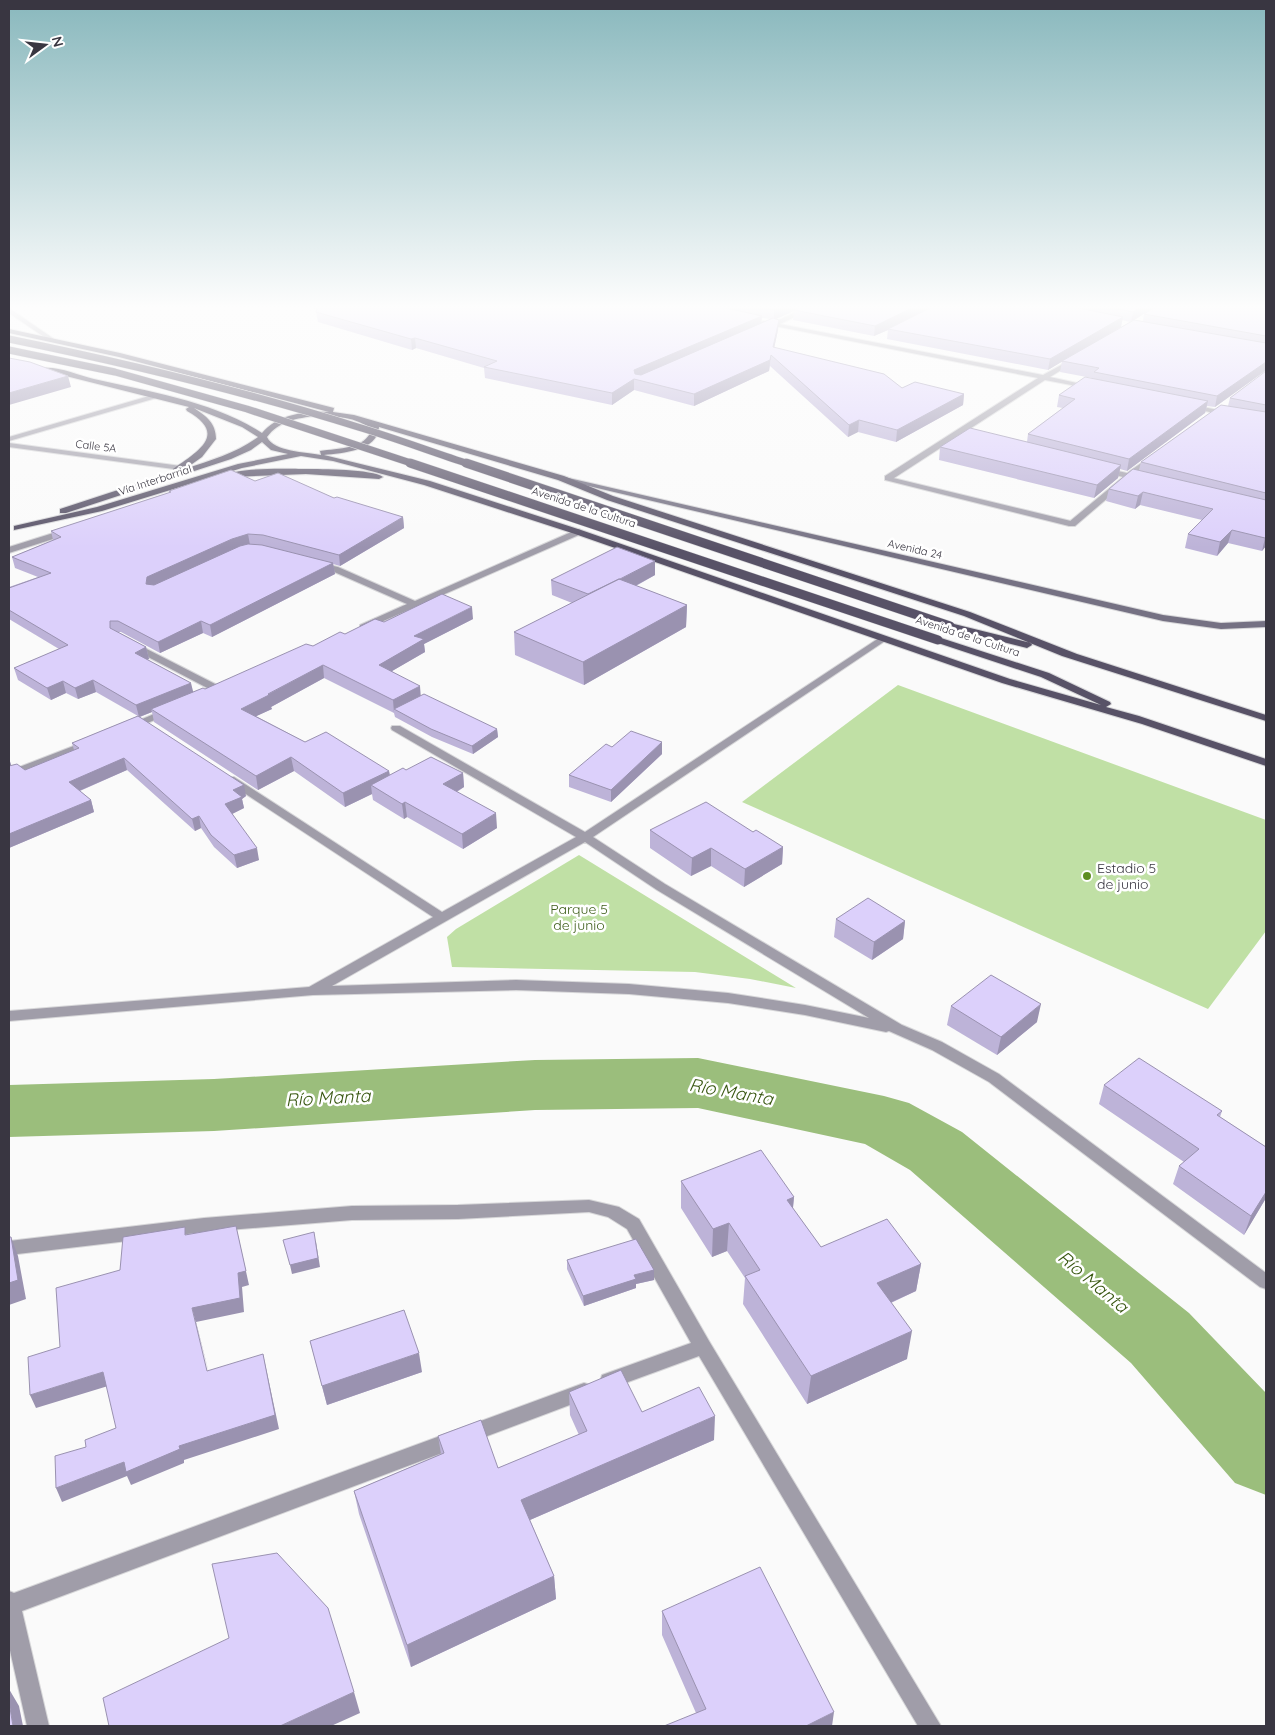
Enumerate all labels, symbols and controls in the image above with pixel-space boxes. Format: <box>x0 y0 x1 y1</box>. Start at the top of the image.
north arrow <box>20 20 70 70</box>
text: N <box>48 34 68 49</box>
street label: Calle 5A <box>75 437 117 455</box>
street label: Vía Interbarrial <box>117 462 193 498</box>
street label: Avenida de la Cultura <box>530 484 638 530</box>
street label: Avenida 24 <box>886 536 944 562</box>
street label: Avenida de la Cultura <box>914 613 1022 659</box>
place label: Estadio 5 de junio <box>1097 859 1156 893</box>
marker: Estadio 5 de junio <box>1081 870 1093 882</box>
park label: Parque 5 de junio <box>550 900 608 934</box>
water label: Río Manta <box>687 1073 776 1110</box>
water label: Río Manta <box>285 1084 372 1111</box>
water label: Río Manta <box>1053 1246 1134 1318</box>

